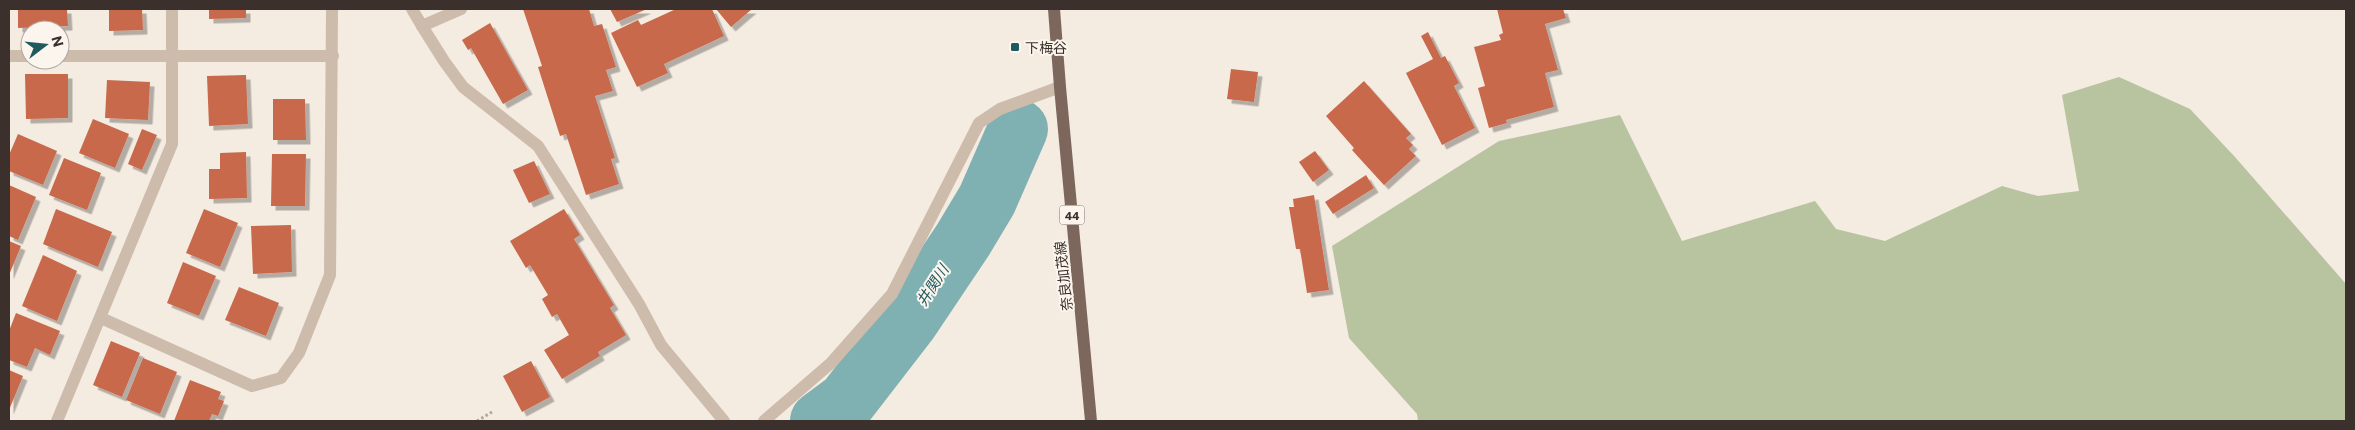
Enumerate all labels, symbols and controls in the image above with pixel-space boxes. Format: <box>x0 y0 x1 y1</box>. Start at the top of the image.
north arrow <box>20 20 70 70</box>
text: N <box>48 34 68 49</box>
place label: 下梅谷 <box>1025 39 1067 56</box>
marker: 下梅谷 <box>1009 41 1021 53</box>
road number: 44 <box>1060 206 1084 224</box>
street label: 奈良加茂線 <box>1051 240 1075 312</box>
water label: 井関川 <box>912 260 953 309</box>

